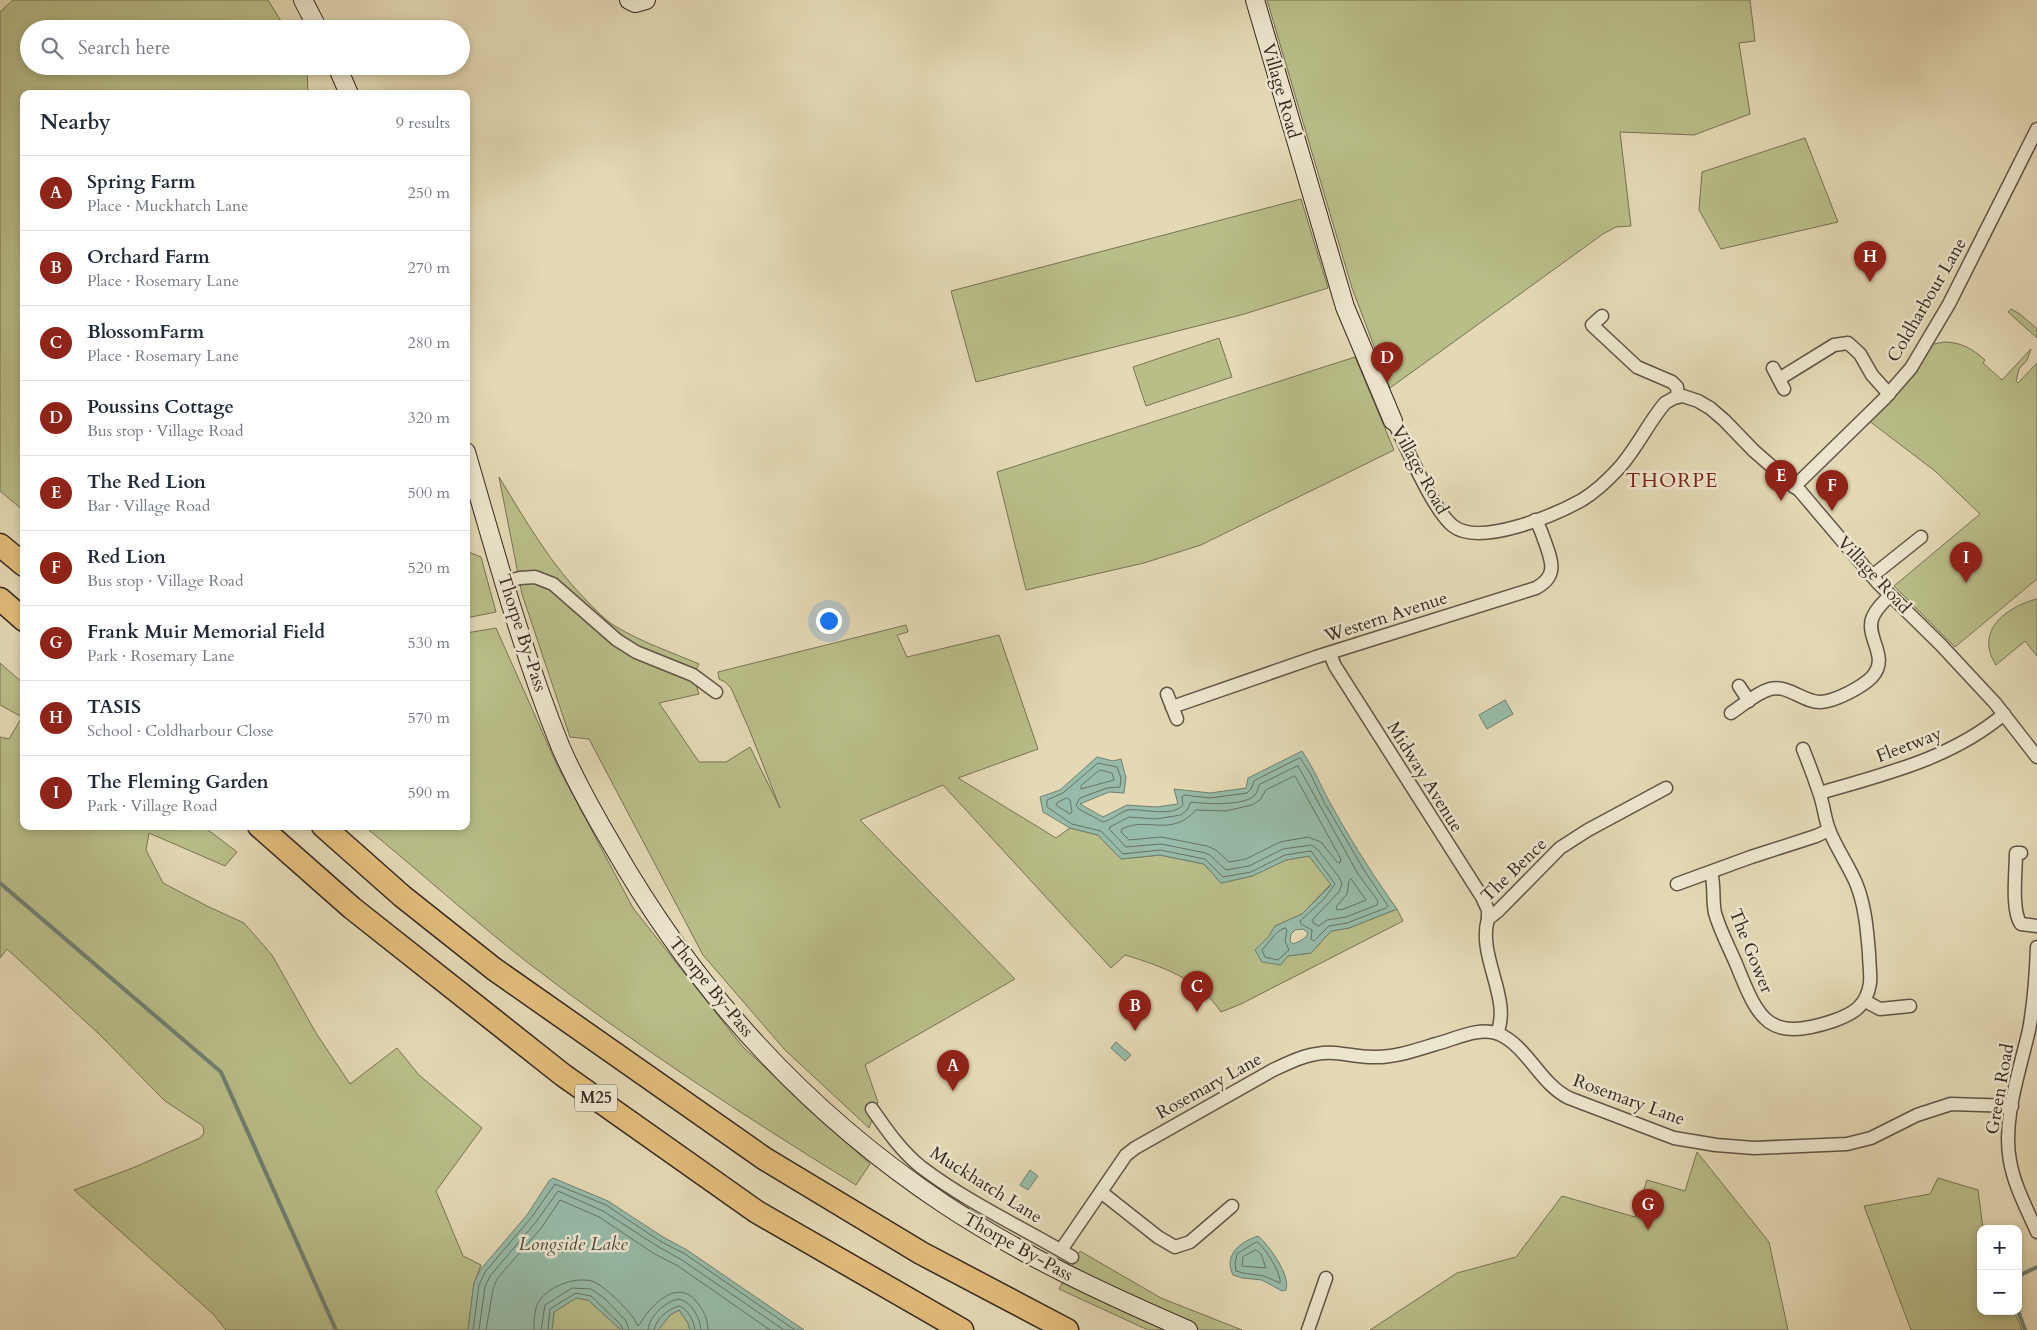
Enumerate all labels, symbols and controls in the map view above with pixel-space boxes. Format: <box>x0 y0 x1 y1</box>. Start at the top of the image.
search box <box>20 20 470 75</box>
icon: search <box>38 34 66 62</box>
text: Search here <box>78 35 170 61</box>
street label: Village Road <box>1255 41 1307 142</box>
text: Nearby <box>40 108 111 137</box>
text: 9 results <box>396 112 450 134</box>
text: Spring Farm <box>87 169 195 195</box>
text: A <box>50 182 62 204</box>
text: 250 m <box>408 182 450 204</box>
text: Place · Muckhatch Lane <box>87 195 248 217</box>
street label: Coldharbour Lane <box>1881 233 1973 367</box>
pin: H <box>1854 241 1886 282</box>
text: Orchard Farm <box>87 244 210 270</box>
text: B <box>50 257 62 279</box>
text: 270 m <box>408 257 450 279</box>
text: Place · Rosemary Lane <box>87 270 239 292</box>
text: BlossomFarm <box>87 319 204 345</box>
text: C <box>50 332 62 354</box>
text: 280 m <box>408 332 450 354</box>
pin: D <box>1371 342 1403 383</box>
text: Place · Rosemary Lane <box>87 345 239 367</box>
text: Poussins Cottage <box>87 394 234 420</box>
text: D <box>49 407 63 429</box>
text: 320 m <box>408 407 450 429</box>
text: Bus stop · Village Road <box>87 420 244 442</box>
street label: Village Road <box>1385 421 1455 519</box>
pin: E <box>1765 460 1797 501</box>
district label: THORPE <box>1626 467 1718 494</box>
text: The Red Lion <box>87 469 206 495</box>
pin: F <box>1816 470 1848 511</box>
text: E <box>51 482 61 504</box>
text: 500 m <box>408 482 450 504</box>
text: Bar · Village Road <box>87 495 210 517</box>
street label: Village Road <box>1831 531 1917 620</box>
pin: I <box>1950 542 1982 583</box>
text: Red Lion <box>87 544 166 570</box>
text: F <box>51 557 61 579</box>
text: 520 m <box>408 557 450 579</box>
text: Bus stop · Village Road <box>87 570 244 592</box>
street label: Thorpe By-Pass <box>491 571 553 695</box>
street label: Western Avenue <box>1320 585 1451 649</box>
your location <box>816 608 842 634</box>
text: Frank Muir Memorial Field <box>87 619 325 645</box>
text: G <box>49 632 63 654</box>
text: 530 m <box>408 632 450 654</box>
text: Park · Rosemary Lane <box>87 645 235 667</box>
text: TASIS <box>87 694 141 720</box>
text: H <box>49 707 63 729</box>
text: 570 m <box>408 707 450 729</box>
street label: Midway Avenue <box>1381 717 1469 837</box>
text: School · Coldharbour Close <box>87 720 274 742</box>
street label: Fleetway <box>1873 721 1946 769</box>
text: The Fleming Garden <box>87 769 269 795</box>
text: I <box>53 782 59 804</box>
text: 590 m <box>408 782 450 804</box>
text: Park · Village Road <box>87 795 217 817</box>
street label: The Bence <box>1475 832 1553 908</box>
street label: The Gower <box>1723 905 1779 997</box>
street label: Thorpe By-Pass <box>663 932 759 1042</box>
pin: C <box>1181 971 1213 1012</box>
pin: B <box>1119 990 1151 1031</box>
street label: Green Road <box>1980 1041 2020 1136</box>
street label: Rosemary Lane <box>1152 1047 1266 1125</box>
pin: A <box>937 1050 969 1091</box>
street label: Rosemary Lane <box>1570 1068 1688 1132</box>
road number: M25 <box>575 1084 617 1112</box>
street label: Muckhatch Lane <box>925 1140 1047 1230</box>
pin: G <box>1632 1189 1664 1230</box>
street label: Thorpe By-Pass <box>958 1206 1078 1288</box>
map controls <box>1977 1225 2022 1315</box>
button: + <box>1977 1225 2022 1270</box>
water label: Longside Lake <box>518 1231 628 1257</box>
button: − <box>1977 1270 2022 1315</box>

